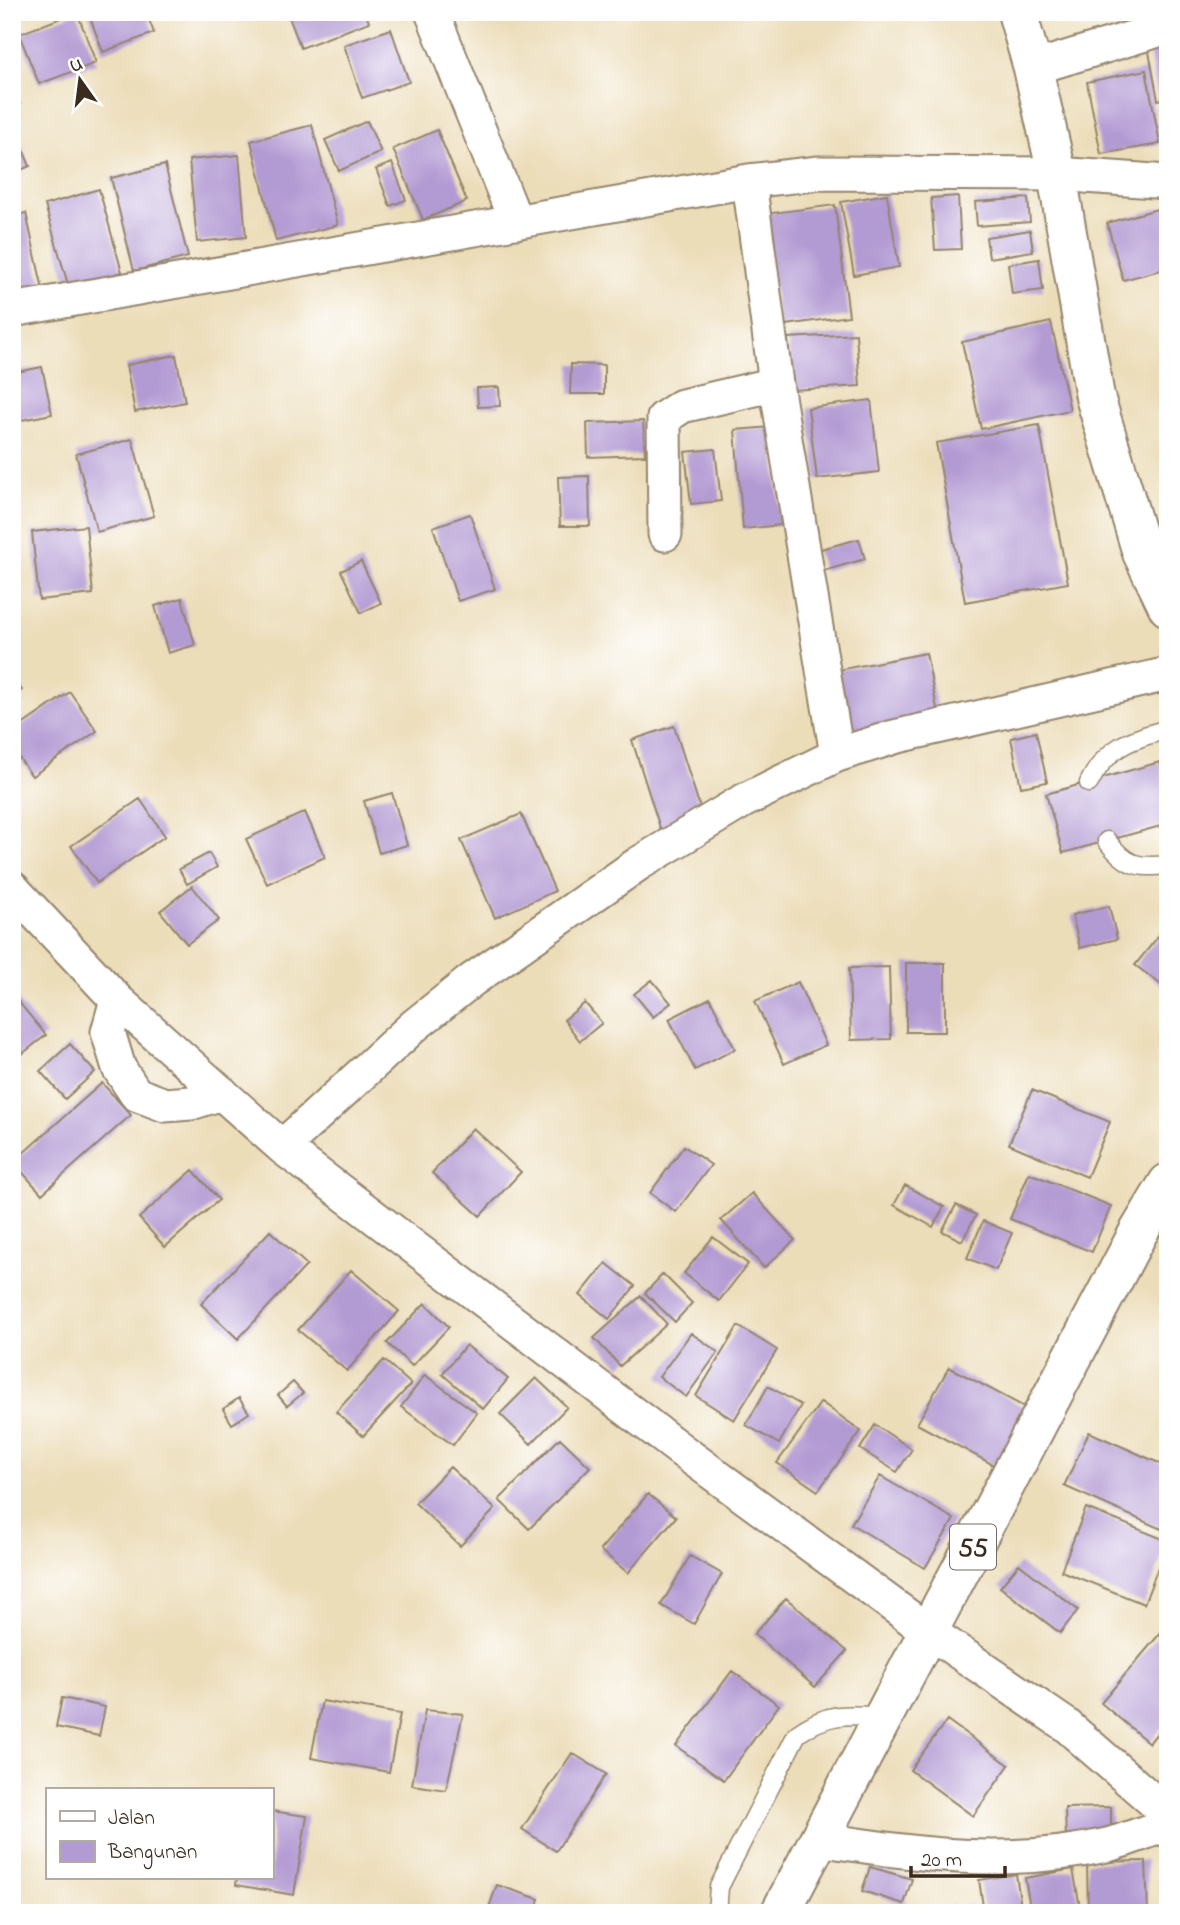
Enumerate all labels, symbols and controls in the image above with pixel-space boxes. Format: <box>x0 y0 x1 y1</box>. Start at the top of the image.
north arrow <box>46 46 116 116</box>
text: U <box>67 51 86 80</box>
road number: 55 <box>950 1524 996 1570</box>
legend <box>46 1788 273 1880</box>
text: Jalan <box>108 1804 155 1834</box>
scale bar <box>911 1834 1005 1878</box>
text: Bangunan <box>107 1838 197 1870</box>
text: 20 m <box>921 1846 962 1876</box>

